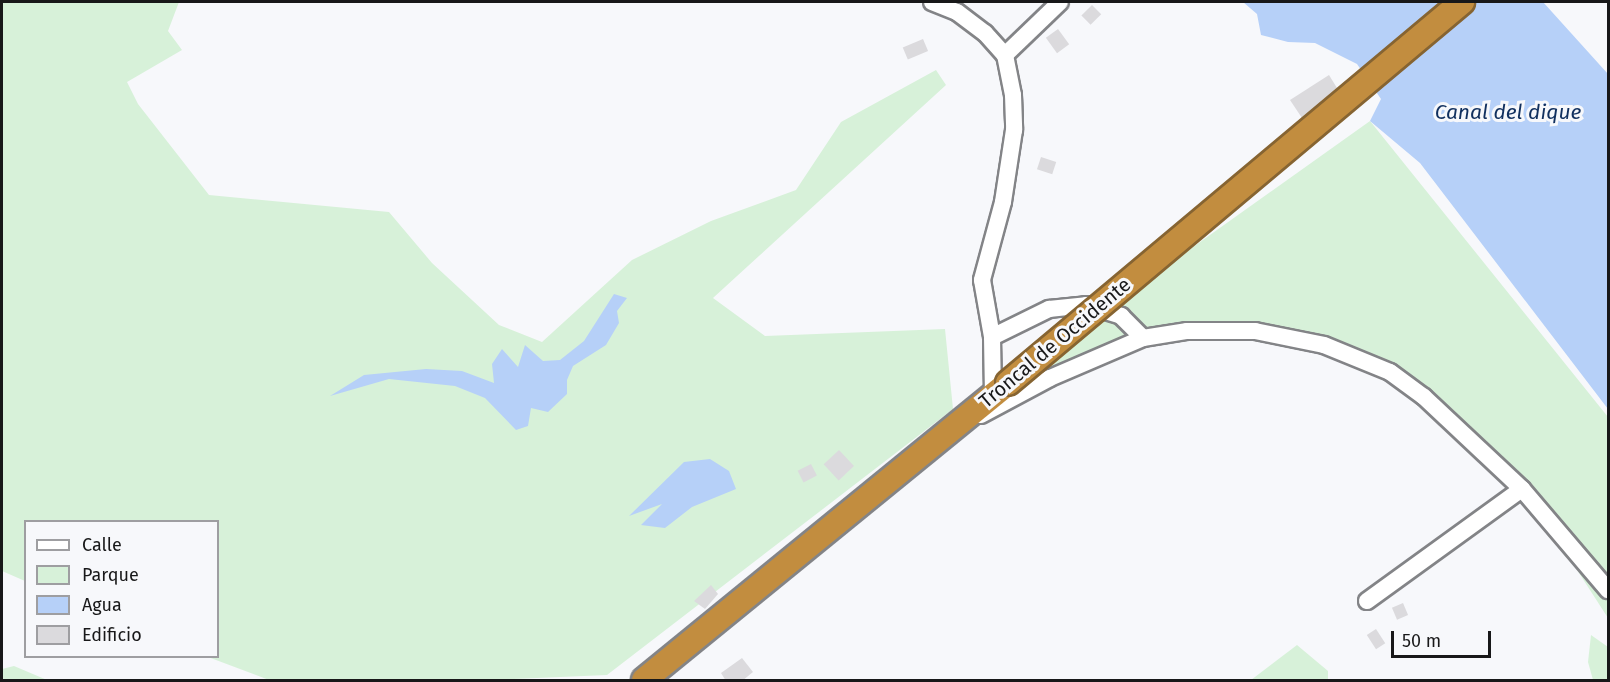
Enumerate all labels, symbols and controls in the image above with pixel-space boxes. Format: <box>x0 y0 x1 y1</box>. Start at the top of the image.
water label: Canal del dique <box>1435 99 1581 125</box>
street label: Troncal de Occidente <box>974 273 1136 413</box>
legend <box>24 520 219 658</box>
text: Calle <box>82 534 122 556</box>
text: Parque <box>82 564 139 586</box>
text: Agua <box>82 594 122 616</box>
scale bar <box>1394 619 1494 657</box>
text: Edificio <box>82 624 142 646</box>
text: 50 m <box>1402 630 1441 652</box>

